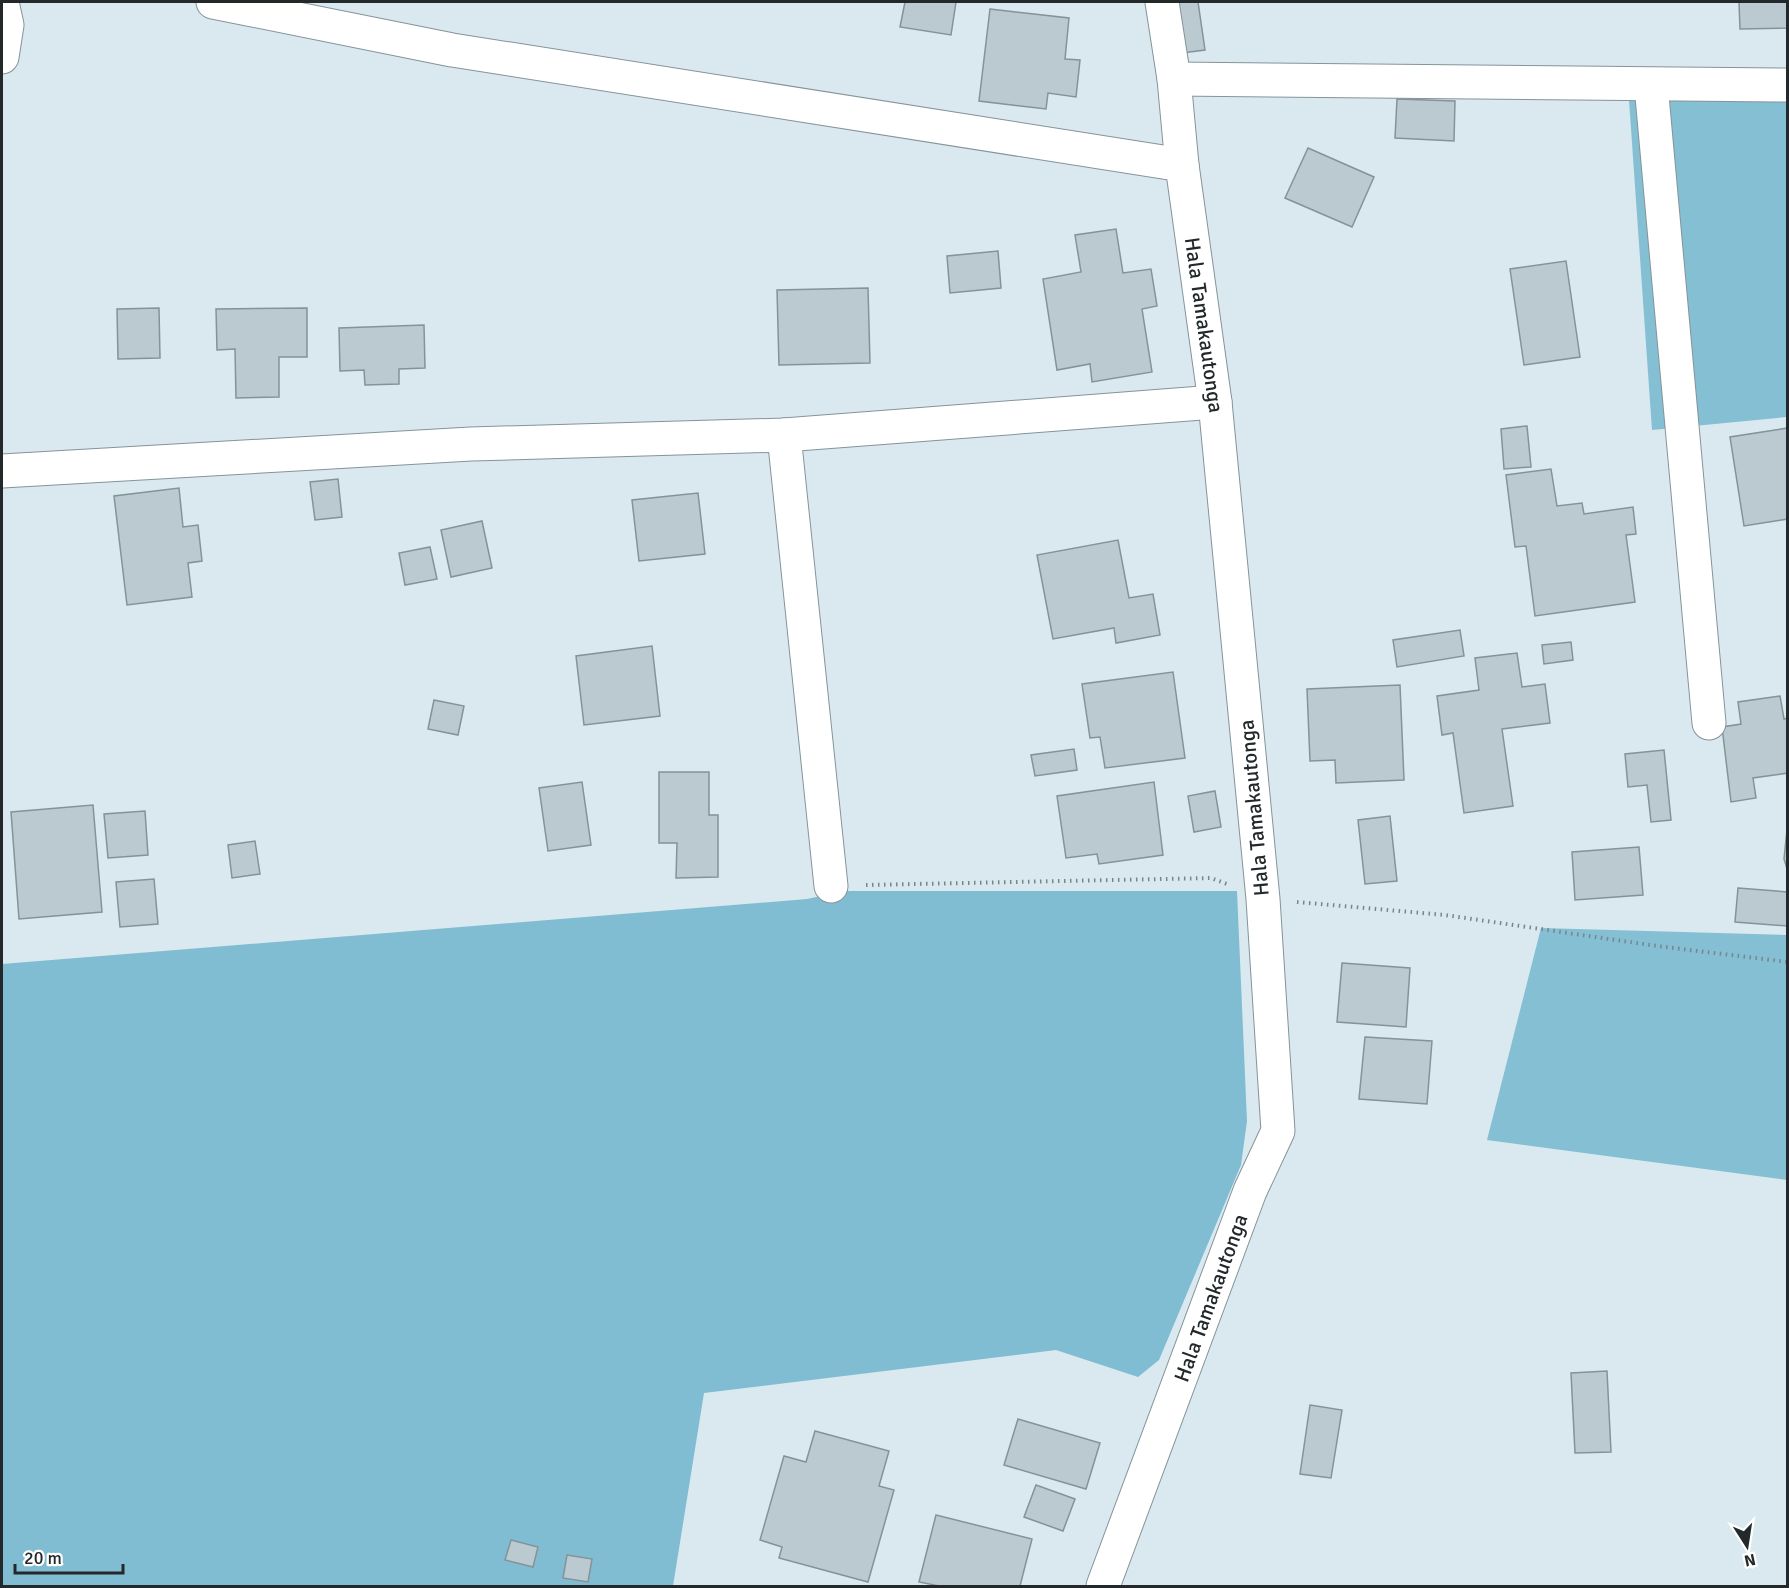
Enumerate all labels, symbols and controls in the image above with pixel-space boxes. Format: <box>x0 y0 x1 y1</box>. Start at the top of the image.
street label: Hala Tamakautonga <box>1179 236 1229 414</box>
street label: Hala Tamakautonga <box>1233 719 1275 897</box>
street label: Hala Tamakautonga <box>1169 1210 1253 1386</box>
north arrow <box>1717 1516 1777 1576</box>
scale bar <box>15 1537 123 1575</box>
text: 20 m <box>24 1547 62 1569</box>
text: N <box>1742 1549 1757 1571</box>

